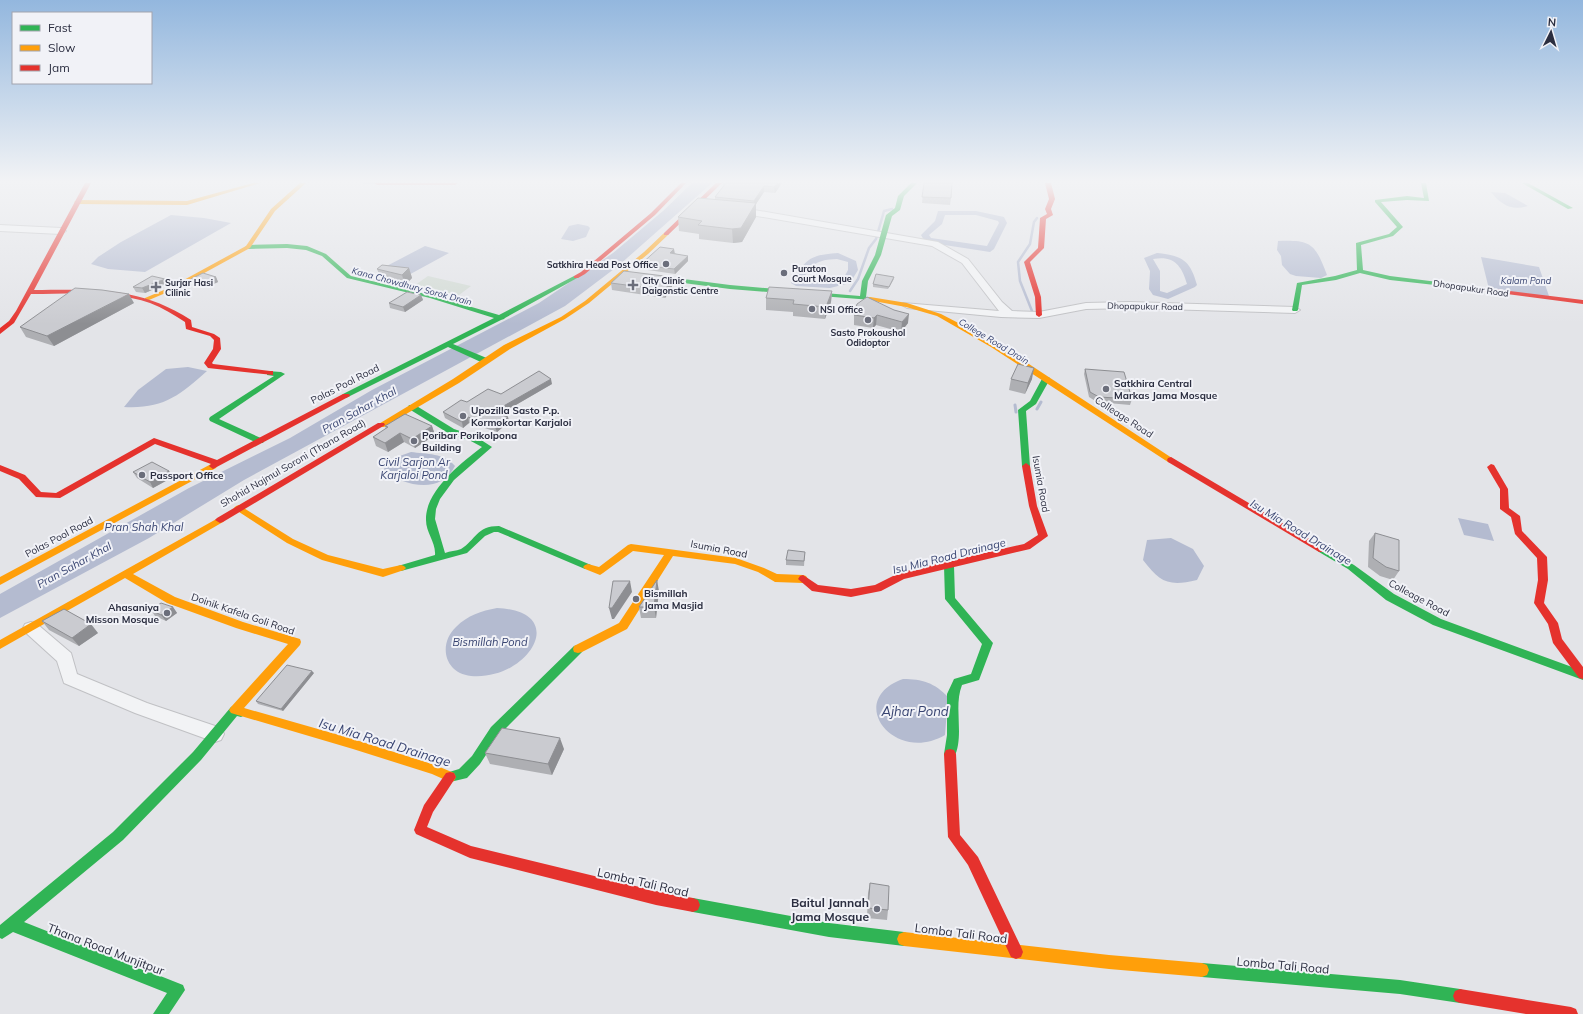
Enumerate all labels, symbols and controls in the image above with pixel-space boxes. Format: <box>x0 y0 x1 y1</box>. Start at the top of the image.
legend <box>12 12 152 84</box>
north arrow <box>1531 12 1571 52</box>
text: N <box>1547 15 1557 29</box>
text: Fast <box>48 20 72 35</box>
text: Slow <box>48 40 76 55</box>
text: Jam <box>48 60 70 75</box>
place label: Satkhira Head Post Office <box>547 259 658 270</box>
marker: Satkhira Head Post Office <box>661 259 671 269</box>
place label: Puraton Court Mosque <box>792 263 852 284</box>
water label: Kana Chowdhury Sorok Drain <box>351 265 473 308</box>
marker: Puraton Court Mosque <box>779 268 789 278</box>
place label: City Clinic Daigonstic Centre <box>642 275 718 296</box>
water label: Kalam Pond <box>1501 275 1552 286</box>
place label: Surjar Hasi Cilinic <box>165 277 213 298</box>
street label: Dhopapukur Road <box>1433 277 1509 299</box>
marker: City Clinic Daigonstic Centre <box>627 279 639 291</box>
marker: Surjar Hasi Cilinic <box>150 281 162 293</box>
street label: Dhopapukur Road <box>1107 300 1183 312</box>
marker: NSI Office <box>807 304 817 314</box>
place label: NSI Office <box>820 304 863 315</box>
marker: Sasto Prokoushol Odidoptor <box>863 315 873 325</box>
water label: College Road Drain <box>957 316 1031 366</box>
place label: Sasto Prokoushol Odidoptor <box>831 327 905 348</box>
street label: Polas Pool Road <box>309 361 381 407</box>
place label: Satkhira Central Markas Jama Mosque <box>1114 377 1218 402</box>
water label: Pran Sahar Khal <box>319 384 399 436</box>
marker: Satkhira Central Markas Jama Mosque <box>1101 384 1111 394</box>
street label: Colleage Road <box>1092 393 1156 441</box>
place label: Upozilla Sasto P.p. Kormokortar Karjaloi <box>471 404 571 429</box>
marker: Upozilla Sasto P.p. Kormokortar Karjaloi <box>458 411 468 421</box>
street label: Shohid Najmul Soroni (Thana Road) <box>218 416 368 510</box>
place label: Poribar Porikolpona Building <box>422 429 517 454</box>
marker: Poribar Porikolpona Building <box>409 436 419 446</box>
water label: Civil Sarjon Ar Karjaloi Pond <box>378 455 451 482</box>
street label: Isumia Road <box>1030 455 1052 513</box>
place label: Passport Office <box>150 469 224 482</box>
marker: Passport Office <box>137 470 147 480</box>
water label: Isu Mia Road Drainage <box>1248 496 1354 568</box>
street label: Polas Pool Road <box>23 514 95 560</box>
water label: Pran Shah Khal <box>105 520 184 534</box>
water label: Isu Mia Road Drainage <box>891 535 1007 577</box>
street label: Isumia Road <box>689 537 749 561</box>
water label: Pran Sahar Khal <box>34 539 114 591</box>
street label: Colleage Road <box>1386 577 1452 619</box>
place label: Bismillah Jama Masjid <box>644 587 703 612</box>
street label: Doinik Kafela Goli Road <box>190 590 296 638</box>
marker: Bismillah Jama Masjid <box>631 594 641 604</box>
place label: Ahasaniya Misson Mosque <box>86 601 160 626</box>
marker: Ahasaniya Misson Mosque <box>162 608 172 618</box>
water label: Bismillah Pond <box>452 635 528 649</box>
water label: Ajhar Pond <box>880 703 949 719</box>
water label: Isu Mia Road Drainage <box>317 714 453 770</box>
street label: Lomba Tali Road <box>596 864 690 900</box>
place label: Baitul Jannah Jama Mosque <box>791 895 869 924</box>
marker: Baitul Jannah Jama Mosque <box>872 904 882 914</box>
street label: Thana Road Munjitpur <box>45 920 167 978</box>
street label: Lomba Tali Road <box>914 920 1008 946</box>
street label: Lomba Tali Road <box>1236 953 1330 977</box>

